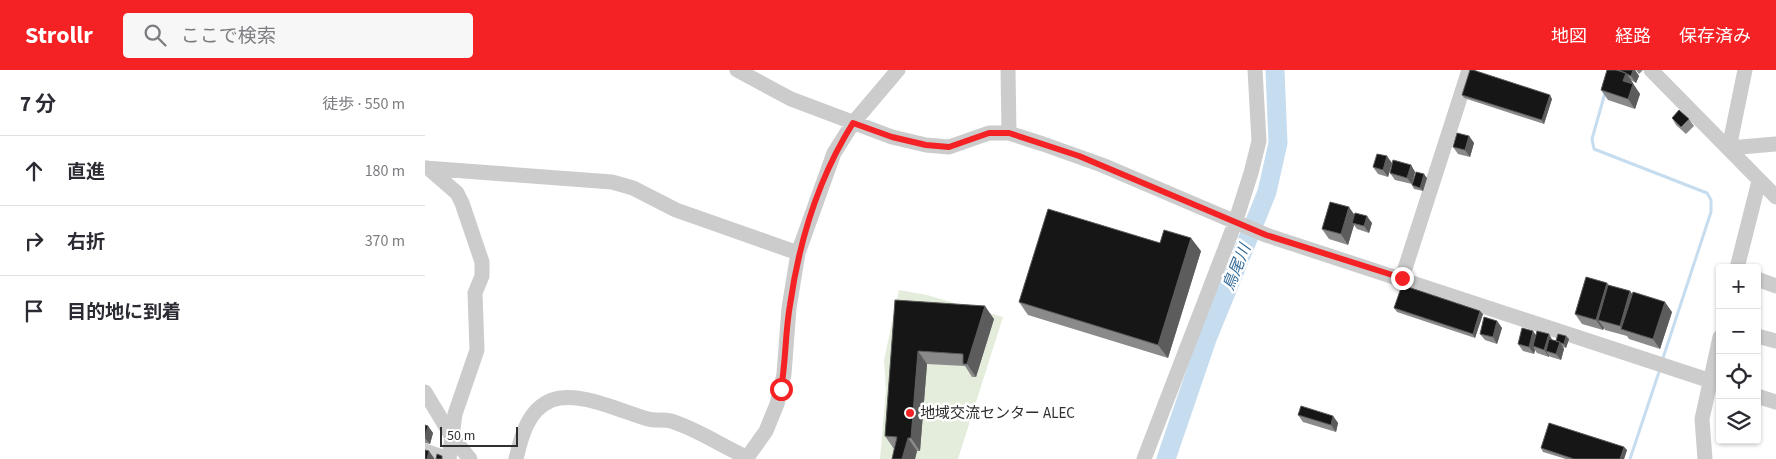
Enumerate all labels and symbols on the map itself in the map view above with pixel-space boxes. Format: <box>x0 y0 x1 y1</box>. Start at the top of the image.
water label: 鳥尾川 <box>1218 239 1257 294</box>
route end <box>1391 267 1414 290</box>
route start <box>770 378 793 401</box>
place label: 地域交流センター ALEC <box>920 403 1075 424</box>
marker: 地域交流センター ALEC <box>904 407 916 419</box>
scale bar <box>440 424 517 447</box>

